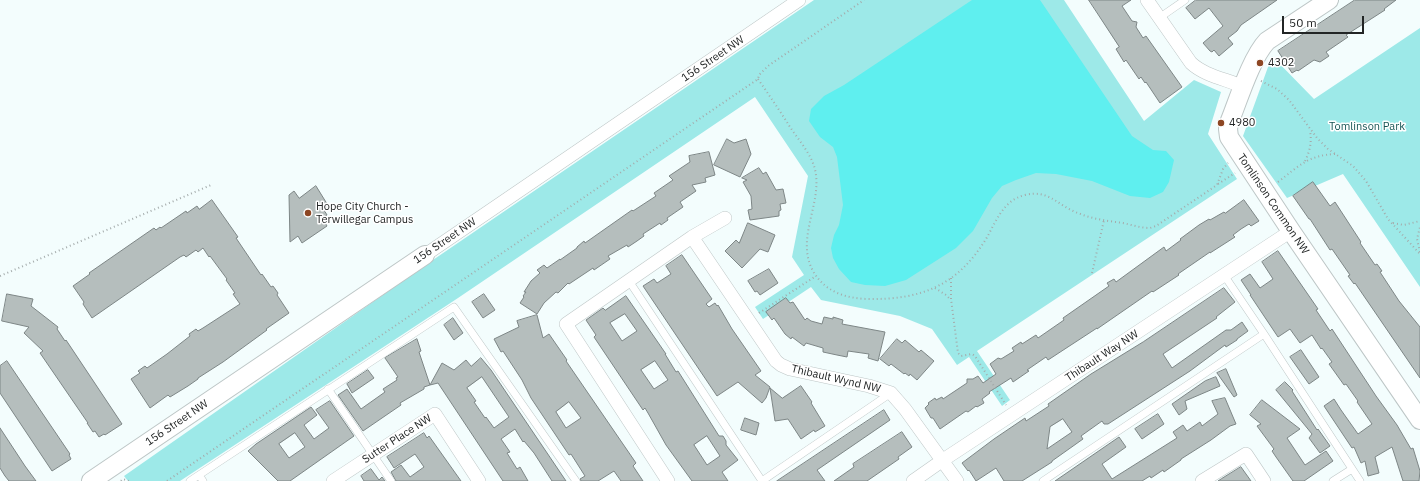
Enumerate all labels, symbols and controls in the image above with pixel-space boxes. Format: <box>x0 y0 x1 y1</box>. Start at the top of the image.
scale bar <box>1284 8 1366 34</box>
text: 50 m <box>1289 15 1317 30</box>
street label: 156 Street NW <box>679 33 747 85</box>
place label: 4302 <box>1268 56 1294 70</box>
marker: 4302 <box>1255 58 1265 68</box>
place label: 4980 <box>1229 116 1255 130</box>
marker: 4980 <box>1216 118 1226 128</box>
park label: Tomlinson Park <box>1329 120 1405 134</box>
street label: Tomlinson Common NW <box>1234 151 1312 257</box>
place label: Hope City Church - Terwillegar Campus <box>316 200 413 226</box>
marker: Hope City Church - Terwillegar Campus <box>303 208 313 218</box>
street label: 156 Street NW <box>411 215 479 267</box>
street label: Thibault Way NW <box>1063 327 1141 385</box>
street label: Thibault Wynd NW <box>790 362 882 396</box>
street label: 156 Street NW <box>143 397 211 449</box>
street label: Sutter Place NW <box>360 412 434 466</box>

